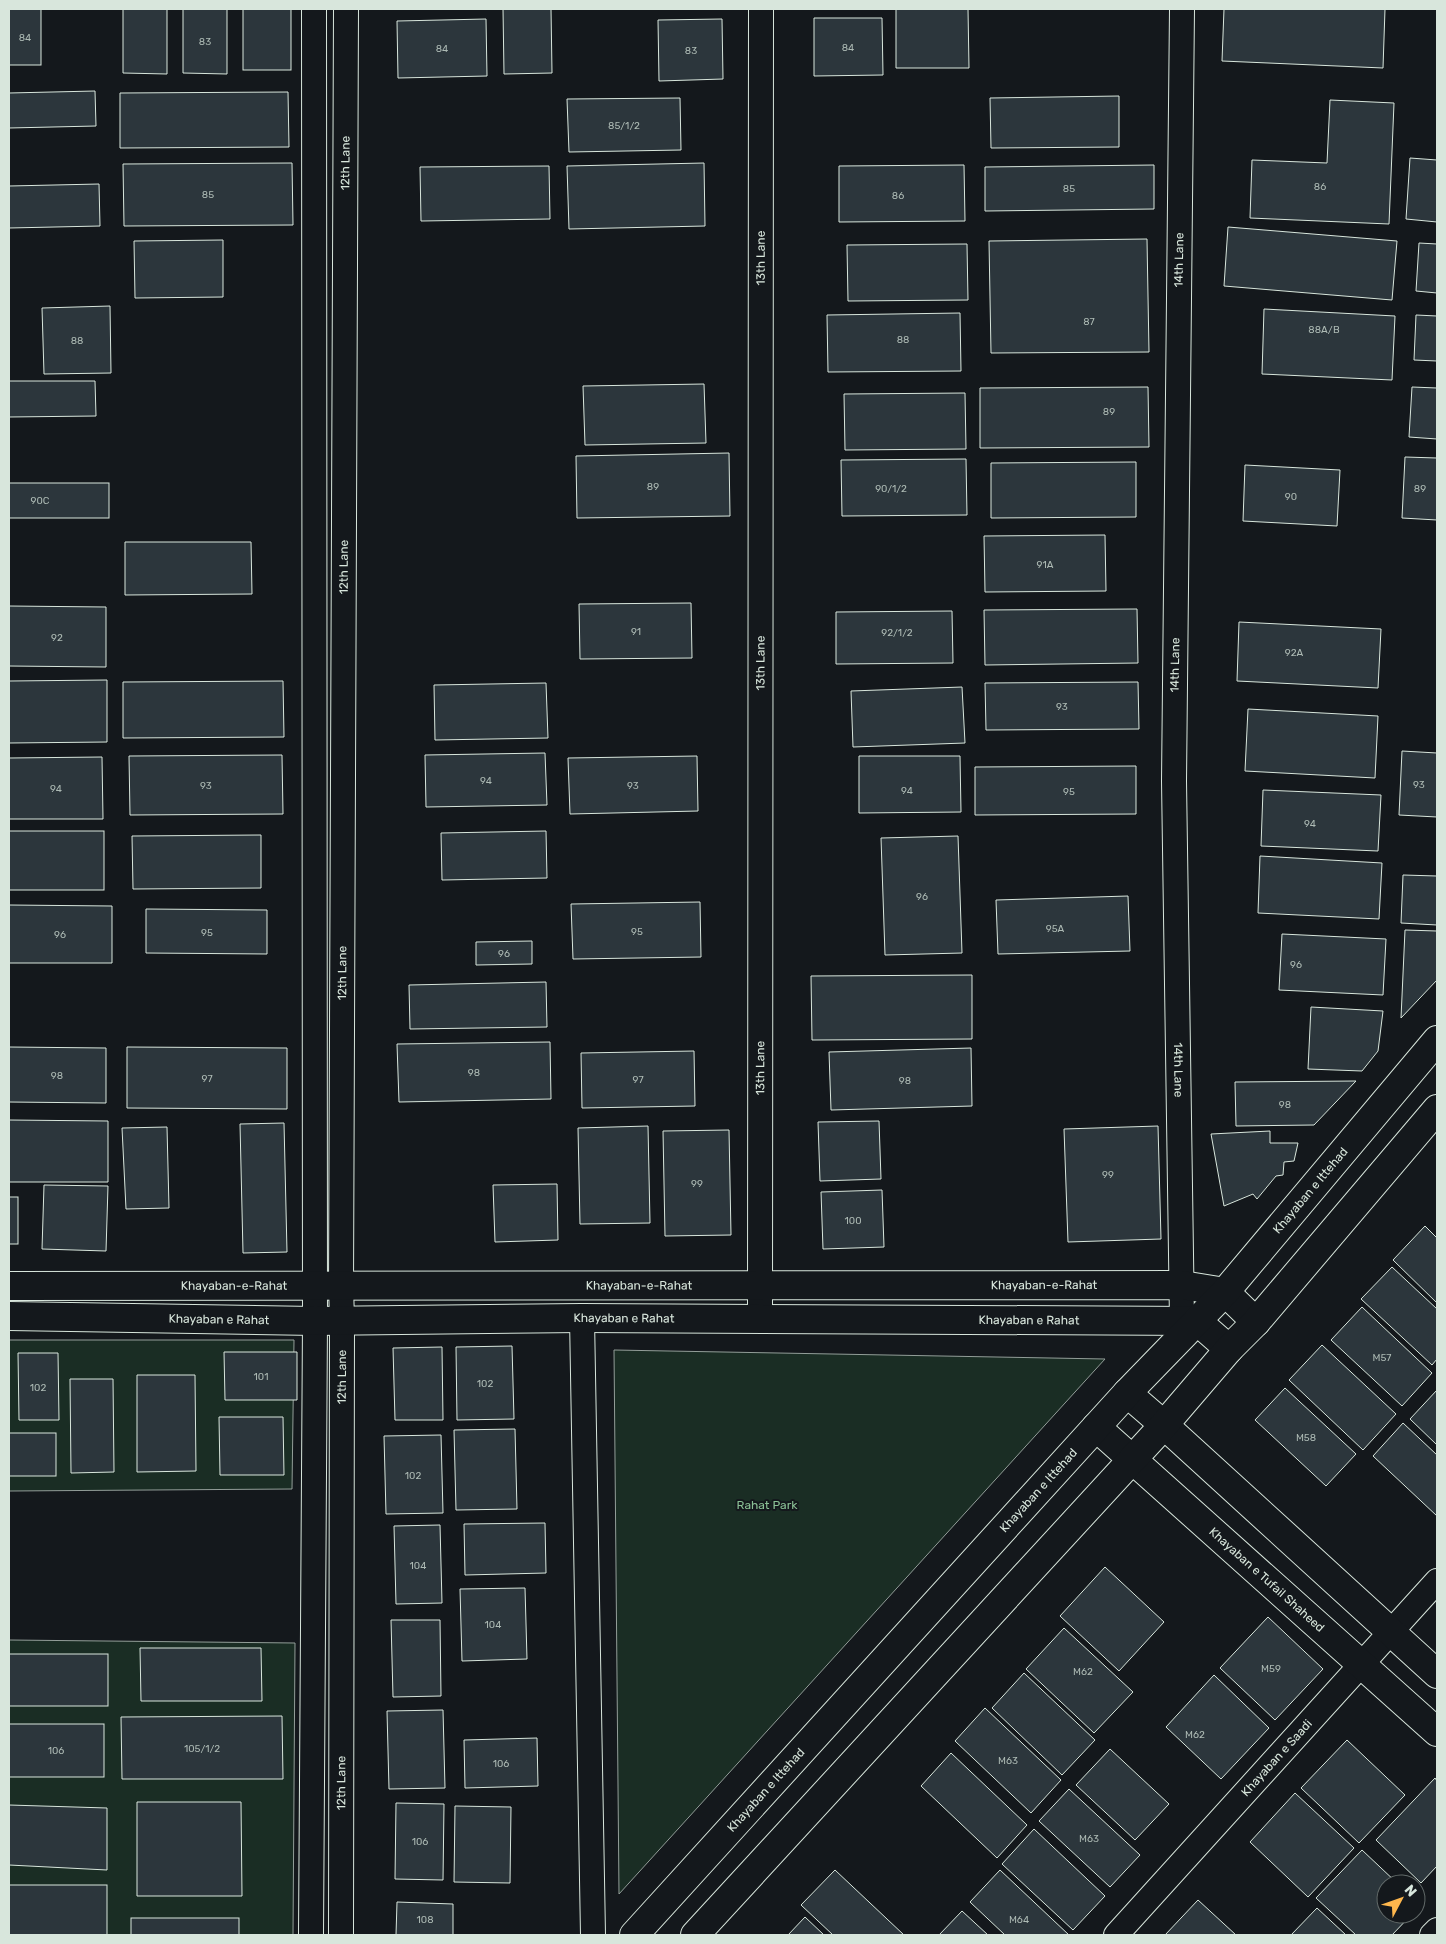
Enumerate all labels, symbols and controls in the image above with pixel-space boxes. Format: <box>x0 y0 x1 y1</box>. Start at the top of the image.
house number: 84 <box>19 32 31 44</box>
house number: 83 <box>199 36 211 48</box>
house number: 84 <box>842 42 854 54</box>
house number: 84 <box>436 43 448 55</box>
house number: 83 <box>685 45 697 57</box>
house number: 85/1/2 <box>608 120 640 132</box>
street label: 12th Lane <box>338 135 353 190</box>
house number: 86 <box>1314 181 1326 193</box>
house number: 85 <box>1063 183 1075 195</box>
house number: 85 <box>202 189 214 201</box>
house number: 86 <box>892 190 904 202</box>
street label: 13th Lane <box>754 230 768 285</box>
street label: 14th Lane <box>1172 232 1186 288</box>
house number: 87 <box>1083 316 1095 328</box>
house number: 88A/B <box>1308 324 1340 336</box>
house number: 88 <box>897 334 909 346</box>
house number: 88 <box>71 335 83 347</box>
house number: 89 <box>1103 406 1115 418</box>
house number: 89 <box>647 481 659 493</box>
house number: 90/1/2 <box>875 483 907 495</box>
house number: 89 <box>1414 483 1426 495</box>
house number: 90 <box>1285 491 1297 503</box>
house number: 90C <box>31 495 50 507</box>
street label: 12th Lane <box>337 539 351 594</box>
house number: 91A <box>1037 559 1054 571</box>
house number: 91 <box>631 626 641 638</box>
house number: 92/1/2 <box>881 627 913 639</box>
house number: 92 <box>51 632 63 644</box>
street label: 13th Lane <box>753 635 768 690</box>
street label: 14th Lane <box>1168 637 1182 693</box>
house number: 92A <box>1285 647 1304 659</box>
house number: 93 <box>1056 701 1068 713</box>
house number: 94 <box>480 775 492 787</box>
house number: 93 <box>1413 779 1425 791</box>
house number: 93 <box>200 780 212 792</box>
house number: 93 <box>627 780 639 792</box>
house number: 94 <box>50 783 62 795</box>
house number: 94 <box>901 785 913 797</box>
house number: 95 <box>1063 786 1075 798</box>
house number: 94 <box>1304 818 1316 830</box>
house number: 96 <box>916 891 928 903</box>
house number: 95A <box>1046 923 1065 935</box>
house number: 95 <box>631 926 643 938</box>
house number: 95 <box>201 927 213 939</box>
house number: 96 <box>54 929 66 941</box>
street label: 12th Lane <box>335 945 349 1000</box>
house number: 96 <box>498 948 510 960</box>
house number: 96 <box>1290 959 1302 971</box>
street label: 13th Lane <box>753 1040 767 1095</box>
street label: 14th Lane <box>1171 1042 1186 1098</box>
house number: 98 <box>468 1067 480 1079</box>
house number: 98 <box>51 1070 63 1082</box>
house number: 97 <box>201 1073 213 1085</box>
house number: 97 <box>632 1074 644 1086</box>
house number: 98 <box>899 1075 911 1087</box>
house number: 98 <box>1279 1099 1291 1111</box>
street label: Khayaban e Ittehad <box>1270 1145 1351 1236</box>
house number: 99 <box>1102 1169 1114 1181</box>
house number: 99 <box>691 1178 703 1190</box>
house number: 100 <box>845 1215 861 1227</box>
street label: Khayaban-e-Rahat <box>586 1278 693 1293</box>
street label: Khayaban-e-Rahat <box>991 1278 1098 1292</box>
street label: Khayaban-e-Rahat <box>181 1279 288 1293</box>
street label: Khayaban e Rahat <box>573 1311 675 1325</box>
street label: Khayaban e Rahat <box>168 1312 270 1327</box>
street label: Khayaban e Rahat <box>978 1313 1080 1327</box>
street label: 12th Lane <box>335 1349 349 1404</box>
house number: M57 <box>1372 1352 1392 1364</box>
house number: 101 <box>254 1371 268 1383</box>
house number: 102 <box>477 1378 493 1390</box>
house number: 102 <box>30 1382 46 1394</box>
house number: M58 <box>1296 1432 1316 1444</box>
street label: Khayaban e Ittehad <box>997 1446 1080 1535</box>
house number: 102 <box>405 1470 421 1482</box>
park label: Rahat Park <box>737 1498 798 1512</box>
street label: Khayaban e Tufail Shaheed <box>1206 1524 1327 1635</box>
house number: 104 <box>410 1560 426 1572</box>
house number: 104 <box>485 1619 501 1631</box>
house number: M59 <box>1261 1663 1281 1675</box>
house number: M62 <box>1073 1666 1093 1678</box>
street label: Khayaban e Saadi <box>1238 1717 1315 1799</box>
house number: M62 <box>1185 1729 1205 1741</box>
house number: 105/1/2 <box>184 1743 220 1755</box>
house number: 106 <box>48 1745 64 1757</box>
street label: Khayaban e Ittehad <box>724 1745 807 1835</box>
street label: 12th Lane <box>334 1755 348 1810</box>
house number: M63 <box>998 1755 1018 1767</box>
house number: 106 <box>493 1758 509 1770</box>
house number: M63 <box>1079 1833 1099 1845</box>
house number: 106 <box>412 1836 428 1848</box>
north arrow <box>1376 1874 1426 1924</box>
text: N <box>1401 1881 1420 1900</box>
house number: 108 <box>417 1914 434 1926</box>
house number: M64 <box>1009 1914 1029 1926</box>

